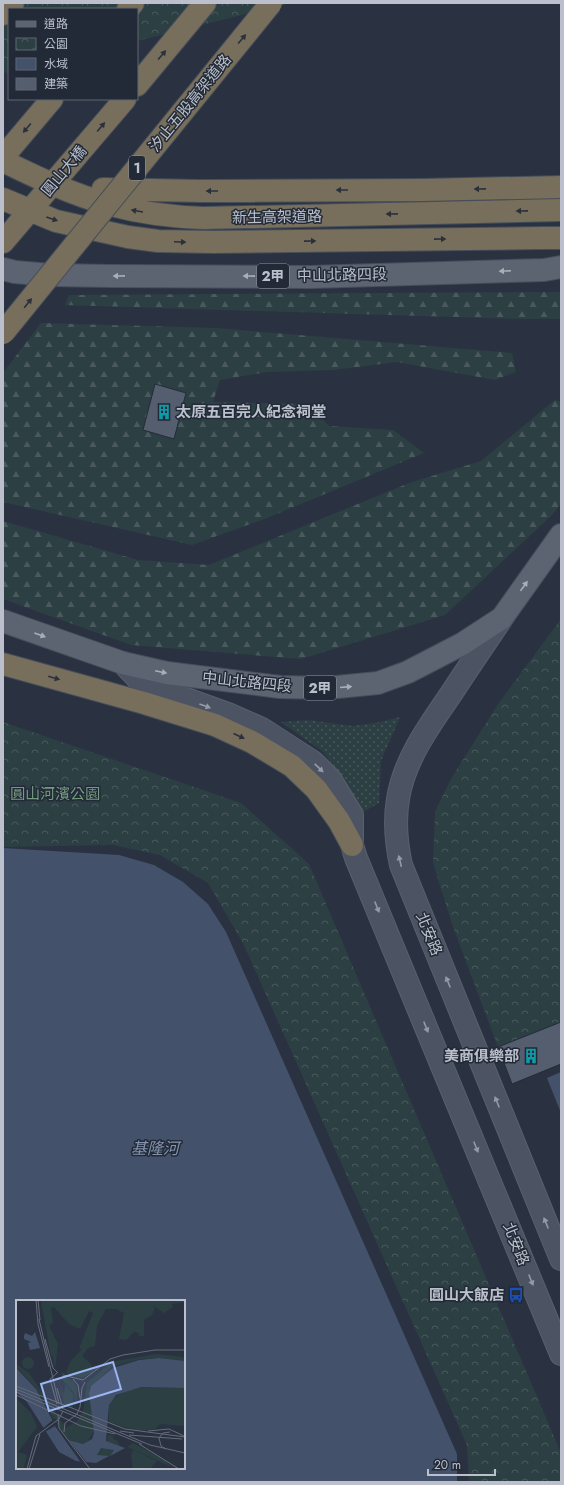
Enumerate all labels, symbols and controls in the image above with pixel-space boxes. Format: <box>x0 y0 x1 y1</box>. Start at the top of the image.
legend <box>8 8 138 100</box>
text: 道路 <box>44 15 68 33</box>
one-way arrow <box>237 33 246 44</box>
text: 公園 <box>44 35 68 53</box>
street label: 汐止五股高架道路 <box>144 49 236 157</box>
one-way arrow <box>157 49 166 60</box>
text: 水域 <box>44 55 68 73</box>
text: 建築 <box>44 75 68 93</box>
one-way arrow <box>96 122 105 132</box>
one-way arrow <box>23 123 32 133</box>
street label: 圓山大橋 <box>36 141 92 201</box>
road number: 1 <box>129 156 145 180</box>
one-way arrow <box>474 185 486 192</box>
one-way arrow <box>336 187 348 194</box>
one-way arrow <box>205 188 218 194</box>
street label: 新生高架道路 <box>232 205 322 229</box>
one-way arrow <box>131 207 143 213</box>
one-way arrow <box>515 208 528 214</box>
one-way arrow <box>385 211 398 217</box>
one-way arrow <box>47 216 59 222</box>
one-way arrow <box>434 236 447 242</box>
one-way arrow <box>174 238 186 245</box>
one-way arrow <box>304 238 317 244</box>
street label: 中山北路四段 <box>297 263 387 287</box>
road number: 2甲 <box>257 264 289 288</box>
one-way arrow <box>498 268 511 274</box>
one-way arrow <box>112 273 125 279</box>
one-way arrow <box>242 273 255 279</box>
one-way arrow <box>23 297 32 308</box>
place label: 太原五百完人紀念祠堂 <box>176 401 326 423</box>
building icon: 太原五百完人紀念祠堂 <box>155 403 173 421</box>
one-way arrow <box>520 581 528 591</box>
one-way arrow <box>34 632 46 638</box>
street label: 中山北路四段 <box>201 666 293 698</box>
one-way arrow <box>155 669 167 675</box>
one-way arrow <box>48 675 60 681</box>
road number: 2甲 <box>304 676 336 700</box>
one-way arrow <box>340 683 352 690</box>
one-way arrow <box>200 704 212 710</box>
one-way arrow <box>234 734 246 740</box>
one-way arrow <box>314 763 324 773</box>
park label: 圓山河濱公園 <box>10 783 100 805</box>
one-way arrow <box>397 855 403 868</box>
one-way arrow <box>374 901 380 913</box>
street label: 北安路 <box>410 909 448 959</box>
one-way arrow <box>445 976 451 988</box>
one-way arrow <box>423 1022 429 1033</box>
place label: 美商俱樂部 <box>444 1045 519 1067</box>
building icon: 美商俱樂部 <box>522 1047 540 1065</box>
one-way arrow <box>494 1096 500 1108</box>
water label: 基隆河 <box>131 1137 182 1160</box>
one-way arrow <box>473 1142 479 1154</box>
one-way arrow <box>543 1216 549 1228</box>
street label: 北安路 <box>497 1219 535 1269</box>
one-way arrow <box>528 1275 534 1287</box>
place label: 圓山大飯店 <box>429 1284 504 1306</box>
bus stop icon: 圓山大飯店 <box>507 1286 525 1304</box>
inset map <box>16 1300 185 1469</box>
scale bar <box>428 1451 495 1477</box>
text: 20 m <box>434 1456 461 1474</box>

